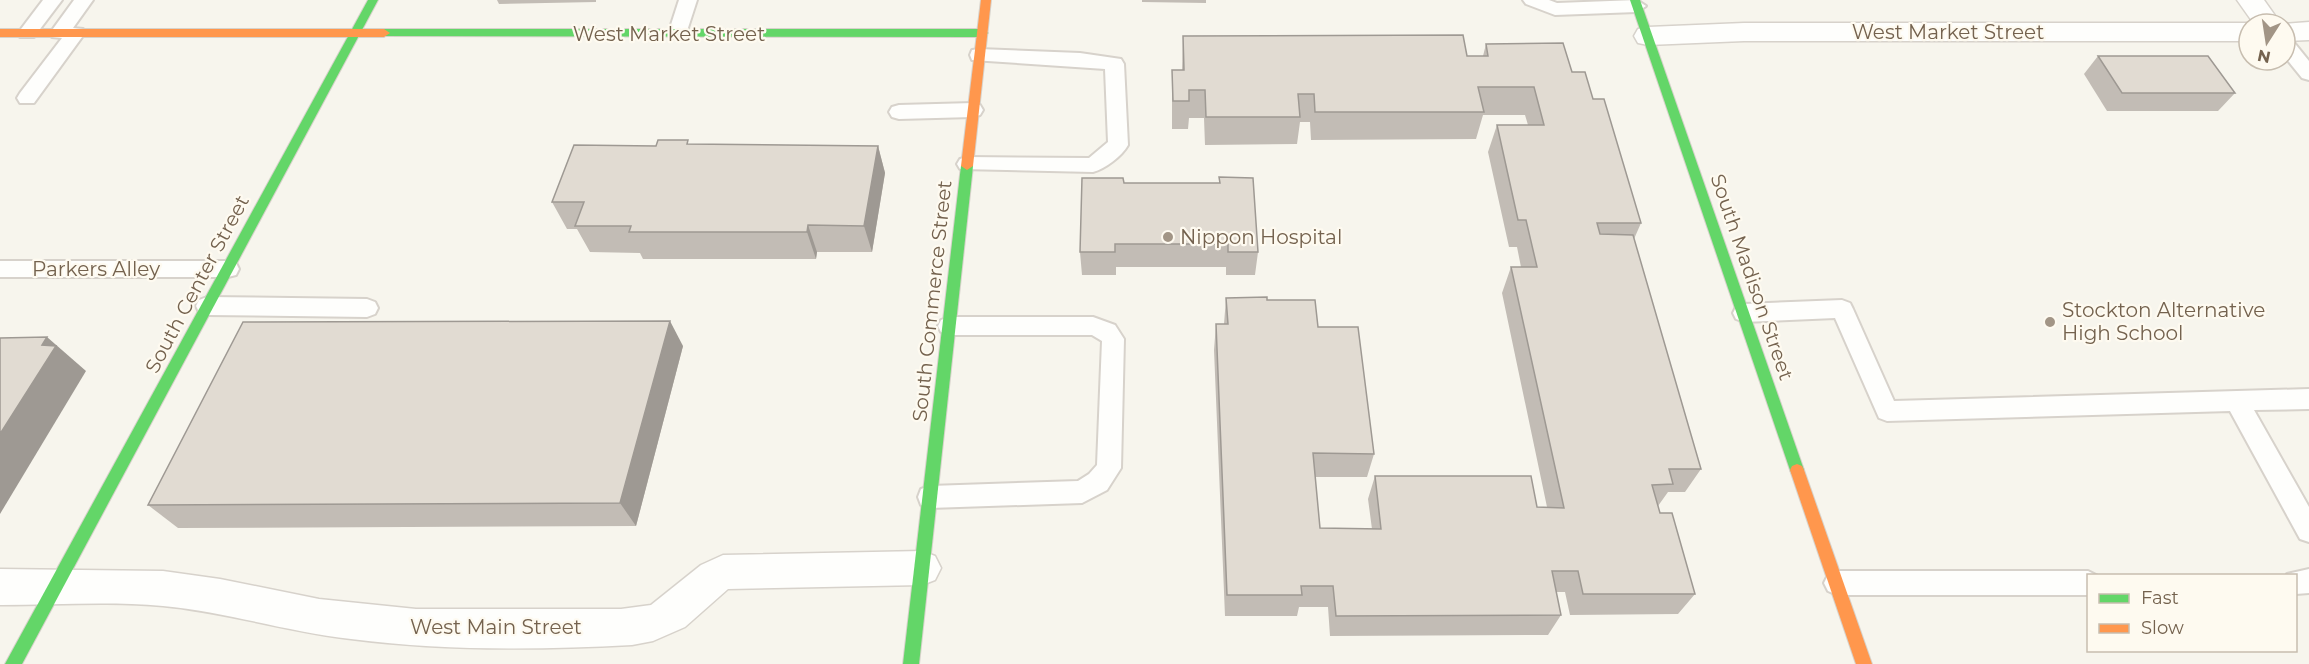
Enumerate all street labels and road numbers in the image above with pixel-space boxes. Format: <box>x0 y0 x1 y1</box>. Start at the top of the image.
street label: West Market Street <box>1852 20 2044 44</box>
street label: West Market Street <box>573 22 765 46</box>
street label: South Madison Street <box>1705 171 1799 383</box>
street label: South Commerce Street <box>907 179 957 423</box>
street label: South Center Street <box>140 191 254 377</box>
street label: Parkers Alley <box>32 257 160 281</box>
street label: West Main Street <box>410 615 582 639</box>

